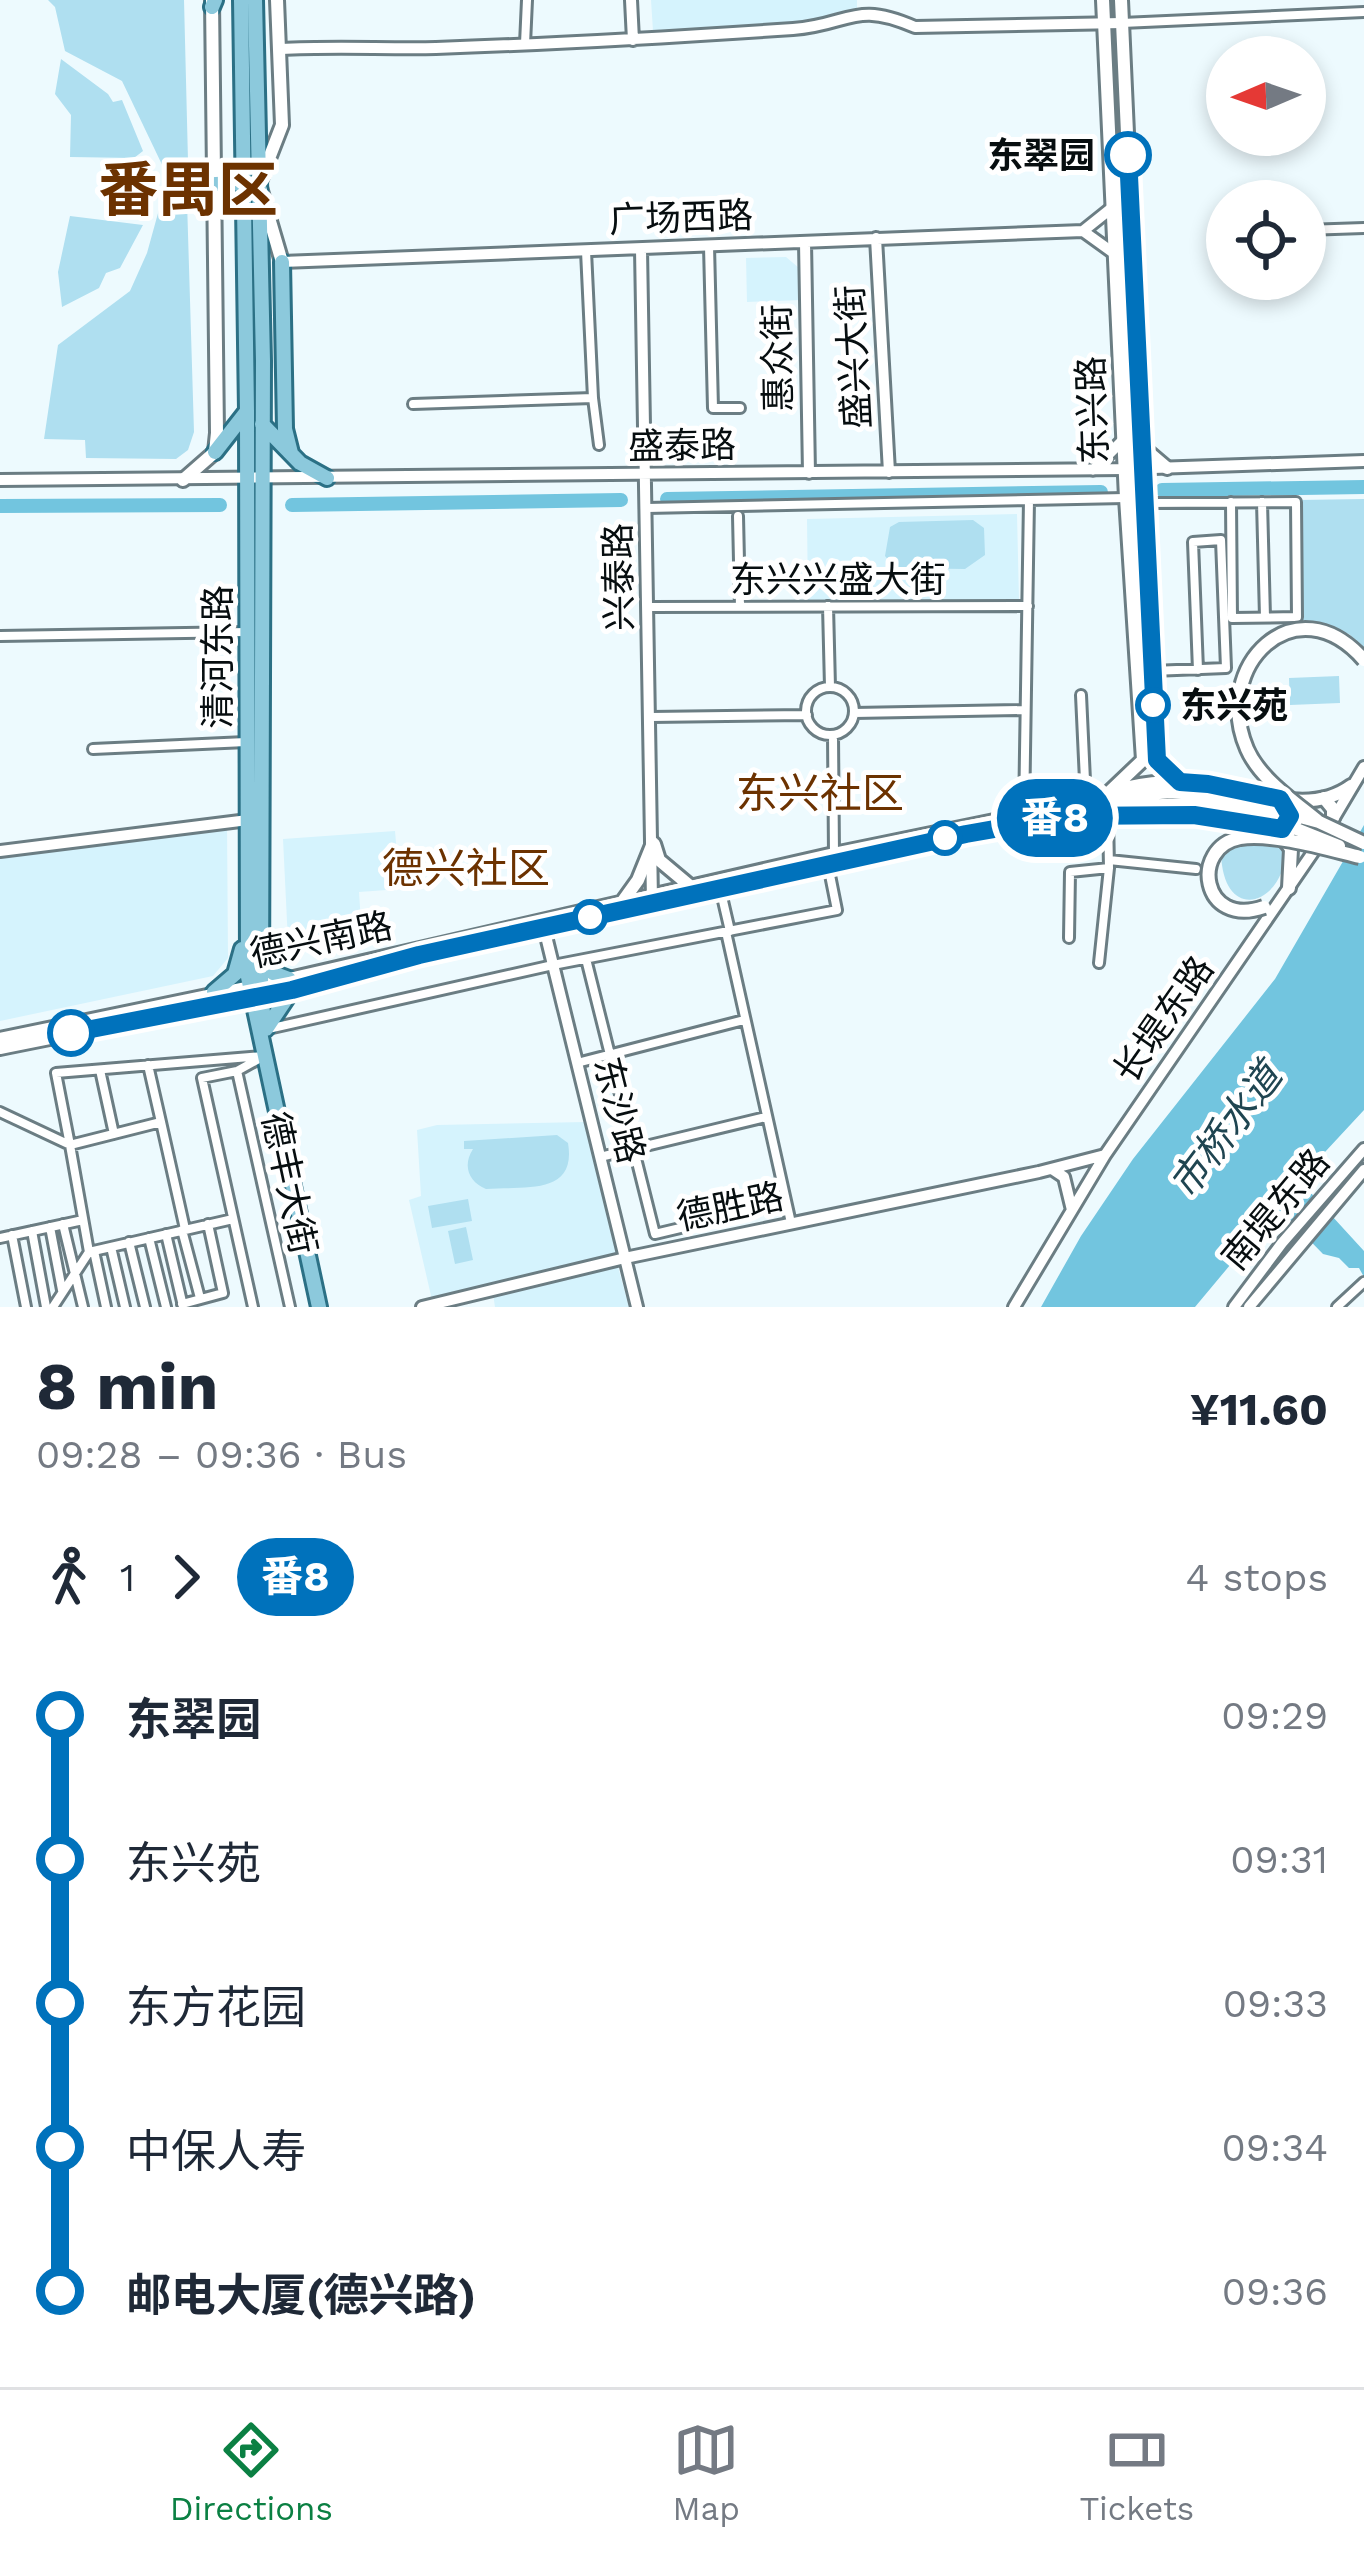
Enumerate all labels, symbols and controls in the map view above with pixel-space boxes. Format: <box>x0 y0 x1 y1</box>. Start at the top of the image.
north arrow <box>1206 36 1326 156</box>
map controls <box>1206 36 1326 300</box>
marker: 东翠园 <box>1106 133 1150 177</box>
place label: 东翠园 <box>987 135 1095 177</box>
district label: 番禺区 <box>98 155 278 226</box>
button: locate <box>1206 180 1326 300</box>
street label: 广场西路 <box>608 194 754 241</box>
street label: 盛兴大街 <box>829 284 879 430</box>
street label: 惠众街 <box>756 304 800 412</box>
street label: 东兴路 <box>1070 355 1116 465</box>
street label: 盛泰路 <box>628 424 736 468</box>
street label: 兴泰路 <box>597 523 641 631</box>
street label: 东兴兴盛大街 <box>730 559 946 601</box>
street label: 清河东路 <box>197 585 239 729</box>
place label: 东兴苑 <box>1180 685 1288 727</box>
marker: 东兴苑 <box>1137 689 1169 721</box>
district label: 东兴社区 <box>736 769 904 818</box>
line badge: 番8 <box>1001 779 1109 857</box>
text: 番8 <box>1021 793 1089 842</box>
unlabelled marker <box>929 822 961 854</box>
district label: 德兴社区 <box>382 844 550 893</box>
unlabelled marker <box>574 901 606 933</box>
street label: 德兴南路 <box>246 904 396 975</box>
street label: 长堤东路 <box>1105 949 1222 1091</box>
unlabelled marker <box>49 1011 93 1055</box>
water label: 市桥水道 <box>1160 1050 1293 1206</box>
street label: 东沙路 <box>586 1053 652 1168</box>
street label: 德丰大街 <box>254 1108 325 1258</box>
street label: 南堤东路 <box>1213 1141 1338 1278</box>
street label: 德胜路 <box>673 1175 787 1239</box>
text: 8 min <box>36 1348 219 1425</box>
text: ¥11.60 <box>1190 1383 1328 1436</box>
text: 09:28 – 09:36 · Bus <box>36 1432 407 1477</box>
icon: walk <box>36 1544 102 1610</box>
icon: forward <box>153 1544 219 1610</box>
text: 番8 <box>261 1552 330 1601</box>
text: 1 <box>120 1555 135 1600</box>
text: 4 stops <box>1186 1555 1328 1600</box>
text: 东翠园 <box>126 1693 261 1746</box>
text: 09:29 <box>1221 1693 1328 1738</box>
text: 东兴苑 <box>126 1837 261 1890</box>
text: 09:31 <box>1230 1837 1328 1882</box>
text: 东方花园 <box>126 1981 306 2034</box>
text: 09:33 <box>1223 1981 1328 2026</box>
text: 中保人寿 <box>126 2125 306 2178</box>
text: 09:34 <box>1222 2125 1328 2170</box>
text: 邮电大厦(德兴路) <box>126 2269 476 2322</box>
text: 09:36 <box>1222 2269 1328 2314</box>
tab: Directions <box>170 2417 333 2528</box>
tab: Map <box>673 2417 740 2528</box>
tab: Tickets <box>1080 2417 1194 2528</box>

